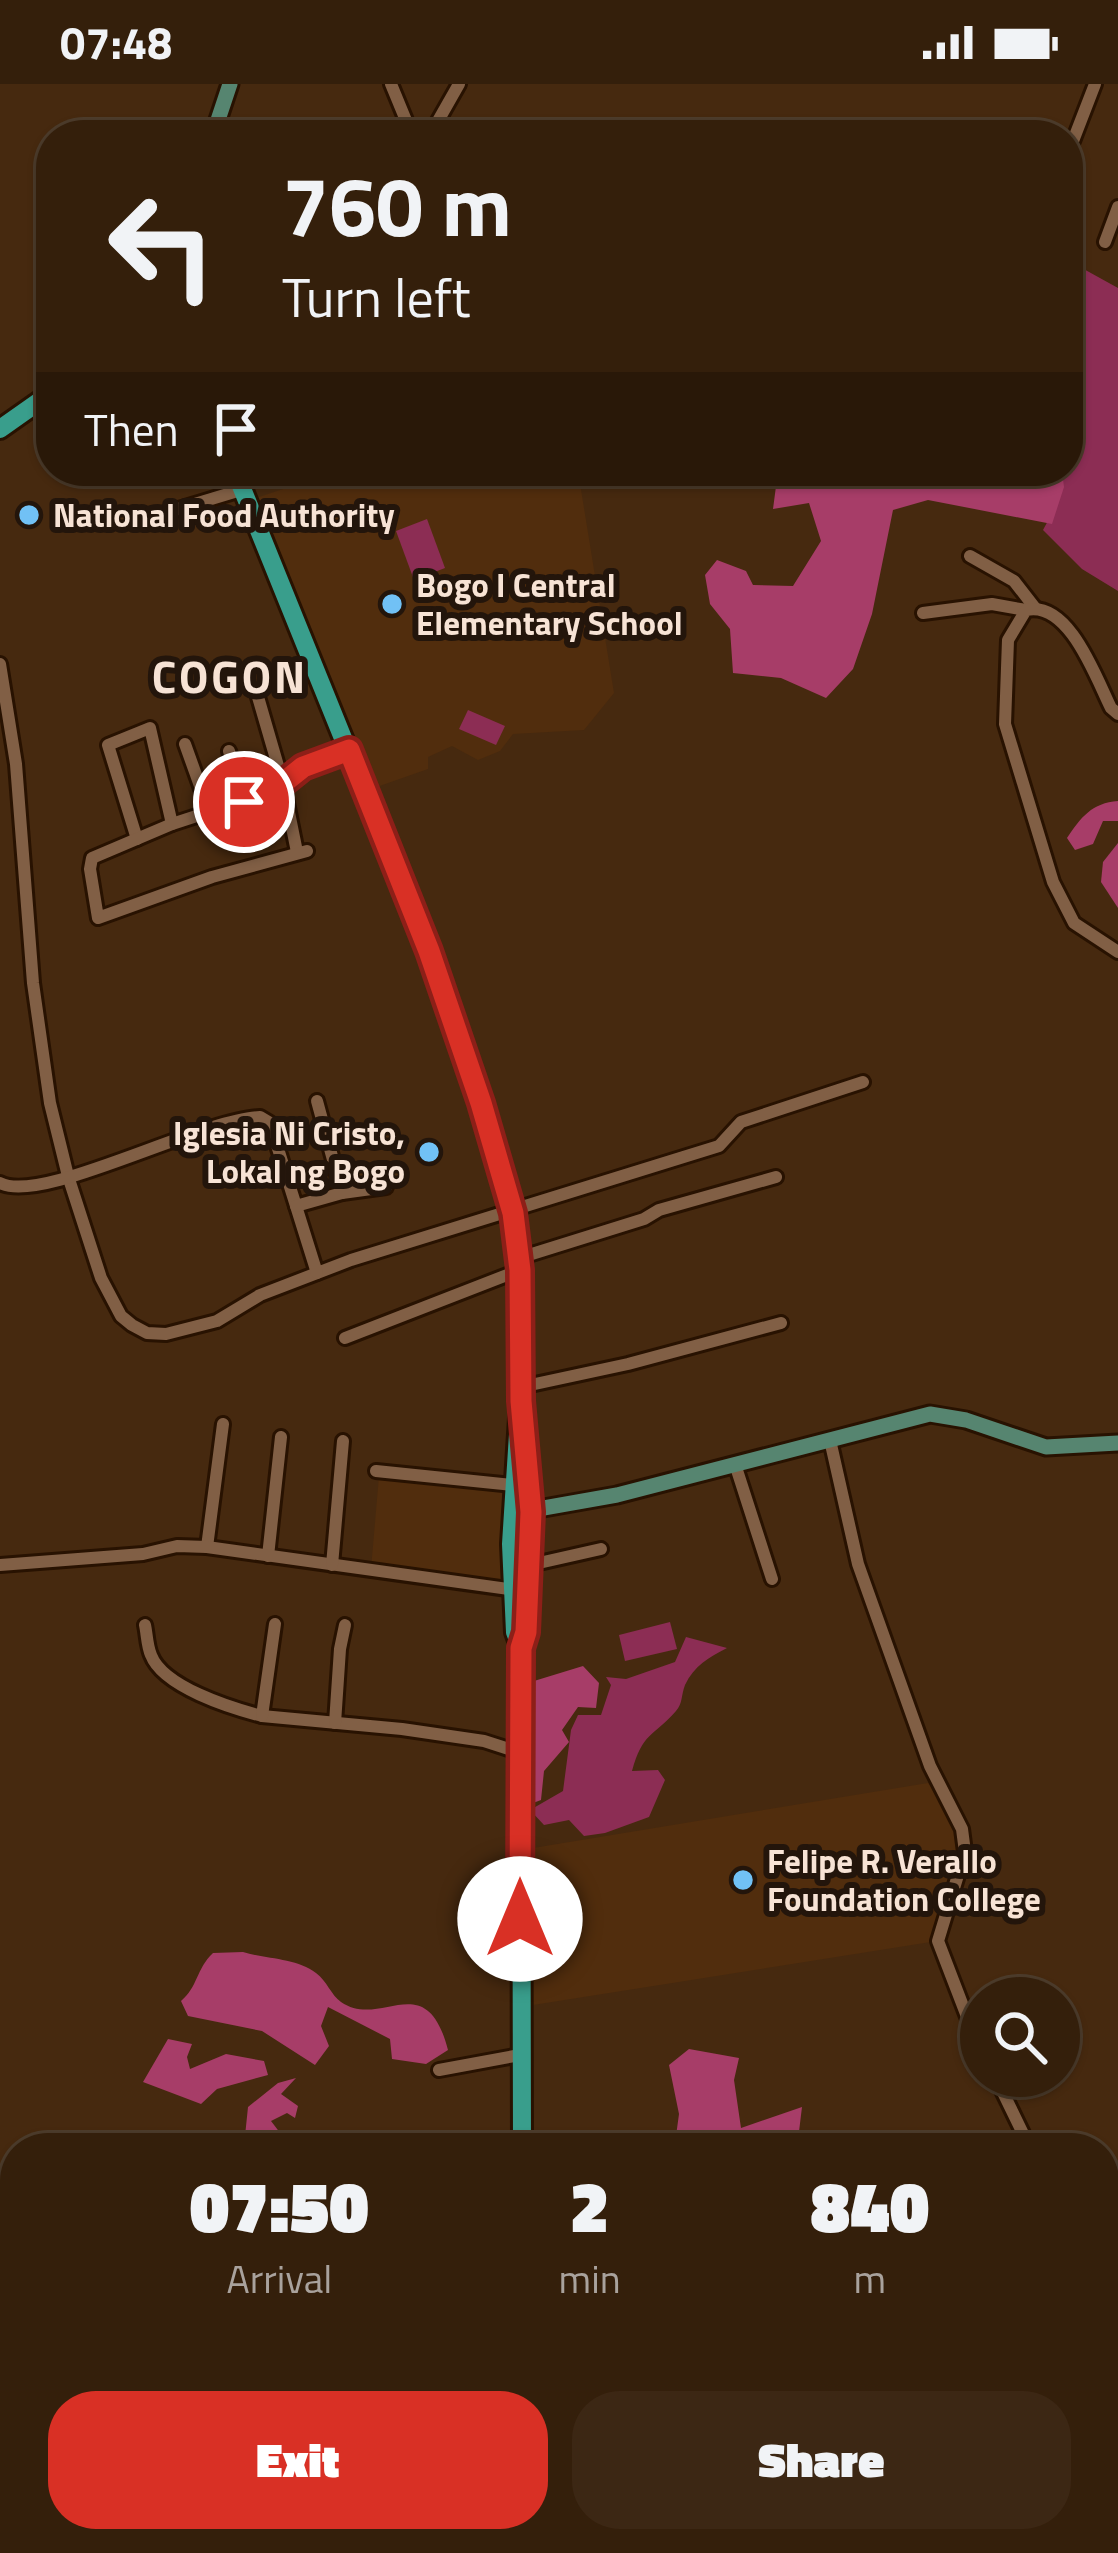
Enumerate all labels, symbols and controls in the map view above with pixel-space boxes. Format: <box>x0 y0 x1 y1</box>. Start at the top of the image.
text: 07:48 <box>60 8 172 76</box>
text: 760 m <box>282 141 512 269</box>
icon: left <box>84 168 240 324</box>
text: Turn left <box>282 256 471 338</box>
text: Then <box>84 395 179 463</box>
icon: arrive <box>203 396 269 462</box>
place label: National Food Authority <box>53 490 395 540</box>
marker: National Food Authority <box>16 502 42 528</box>
place label: Bogo I Central Elementary School <box>416 560 683 648</box>
marker: Bogo I Central Elementary School <box>379 591 405 617</box>
district label: COGON <box>152 642 308 710</box>
pin <box>193 751 295 853</box>
icon: arrive <box>211 769 277 835</box>
place label: Iglesia Ni Cristo, Lokal ng Bogo <box>173 1108 405 1196</box>
marker: Iglesia Ni Cristo, Lokal ng Bogo <box>416 1139 442 1165</box>
place label: Felipe R. Verallo Foundation College <box>767 1836 1041 1924</box>
position arrow <box>457 1856 583 1982</box>
marker: Felipe R. Verallo Foundation College <box>730 1867 756 1893</box>
map controls <box>960 1977 1080 2097</box>
button: search <box>960 1977 1080 2097</box>
text: 07:50 <box>190 2150 369 2260</box>
text: 2 <box>570 2150 609 2260</box>
text: 840 <box>810 2150 929 2260</box>
text: Arrival <box>226 2249 332 2308</box>
text: min <box>559 2249 621 2308</box>
text: m <box>854 2249 886 2308</box>
button: Exit <box>48 2391 548 2529</box>
button: Share <box>572 2391 1071 2529</box>

